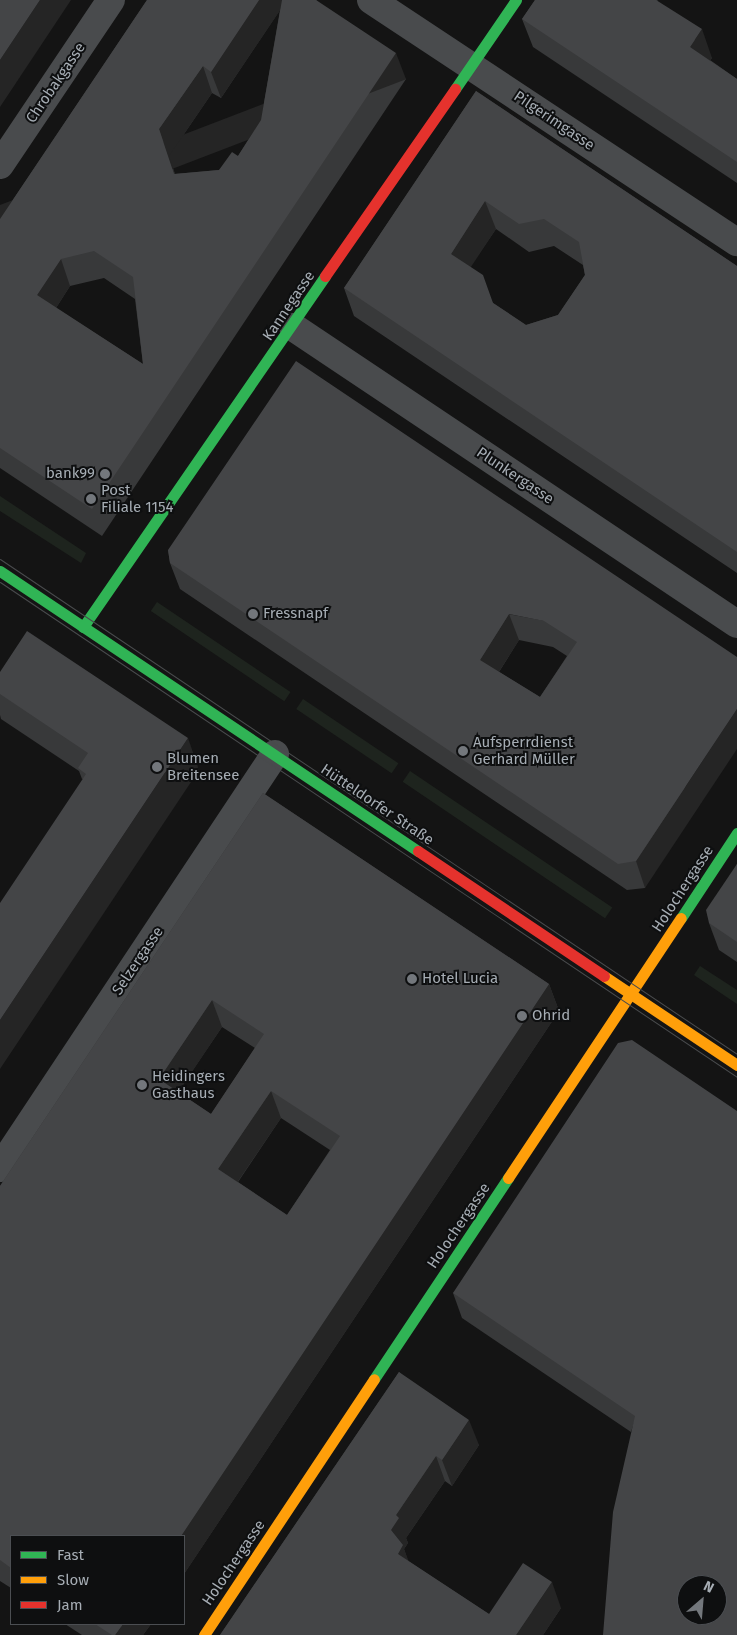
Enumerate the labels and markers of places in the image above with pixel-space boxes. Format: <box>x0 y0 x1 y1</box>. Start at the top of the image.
place label: bank99 <box>46 465 95 483</box>
marker: bank99 <box>99 468 111 480</box>
place label: Post Filiale 1154 <box>101 481 173 516</box>
marker: Post Filiale 1154 <box>85 493 97 505</box>
place label: Fressnapf <box>263 605 328 623</box>
marker: Fressnapf <box>247 608 259 620</box>
place label: Aufsperrdienst Gerhard Müller <box>473 733 575 768</box>
marker: Aufsperrdienst Gerhard Müller <box>457 745 469 757</box>
place label: Blumen Breitensee <box>167 749 239 784</box>
marker: Blumen Breitensee <box>151 761 163 773</box>
place label: Hotel Lucia <box>422 970 498 988</box>
marker: Hotel Lucia <box>406 973 418 985</box>
place label: Ohrid <box>532 1007 570 1025</box>
marker: Ohrid <box>516 1010 528 1022</box>
place label: Heidingers Gasthaus <box>152 1067 225 1102</box>
marker: Heidingers Gasthaus <box>136 1079 148 1091</box>

